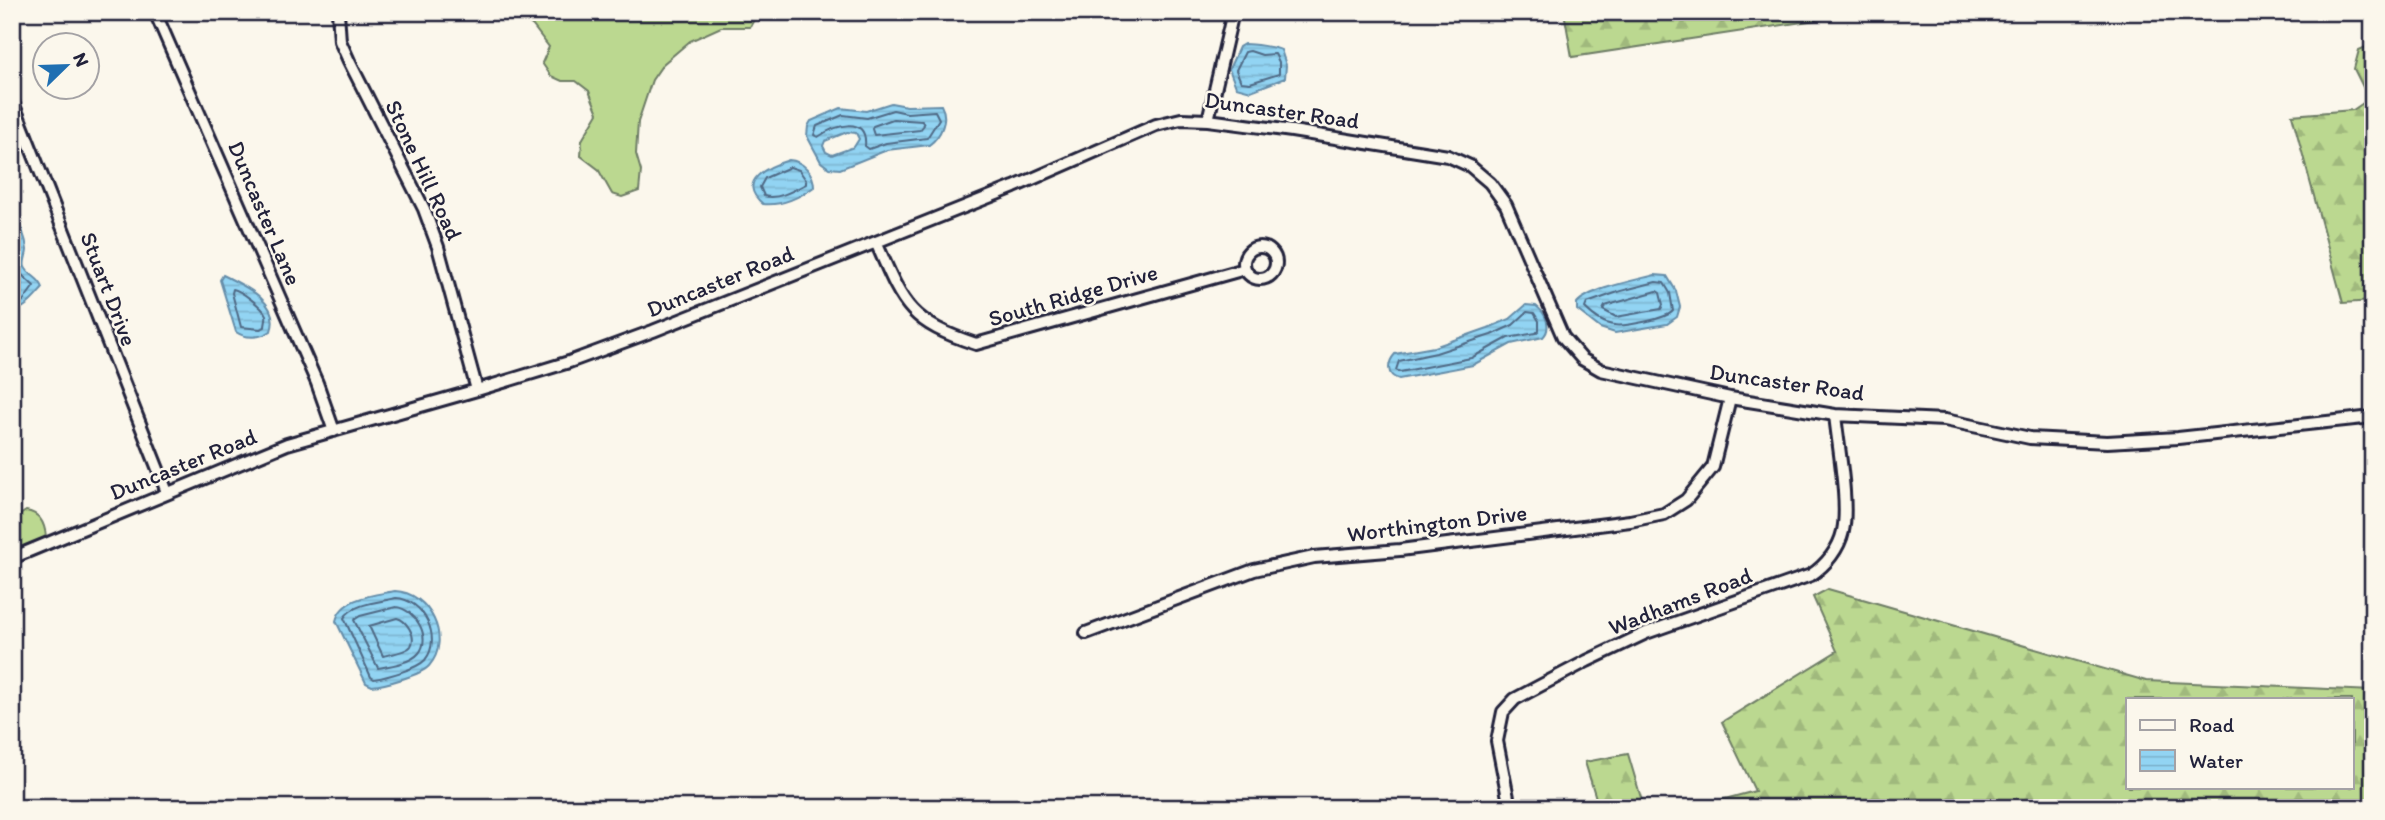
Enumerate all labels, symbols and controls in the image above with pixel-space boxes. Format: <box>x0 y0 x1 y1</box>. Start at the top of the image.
north arrow <box>32 32 102 102</box>
text: N <box>68 49 94 70</box>
street label: Duncaster Road <box>1203 85 1362 135</box>
street label: Stone Hill Road <box>379 96 469 244</box>
street label: Duncaster Lane <box>222 137 308 289</box>
street label: Stuart Drive <box>74 228 144 350</box>
street label: Duncaster Road <box>642 239 798 323</box>
street label: South Ridge Drive <box>985 257 1161 333</box>
street label: Duncaster Road <box>1708 357 1867 407</box>
street label: Duncaster Road <box>105 422 261 506</box>
street label: Worthington Drive <box>1345 498 1529 548</box>
street label: Wadhams Road <box>1604 561 1756 641</box>
legend <box>2126 698 2354 788</box>
text: Road <box>2189 712 2235 737</box>
text: Water <box>2189 748 2243 773</box>

